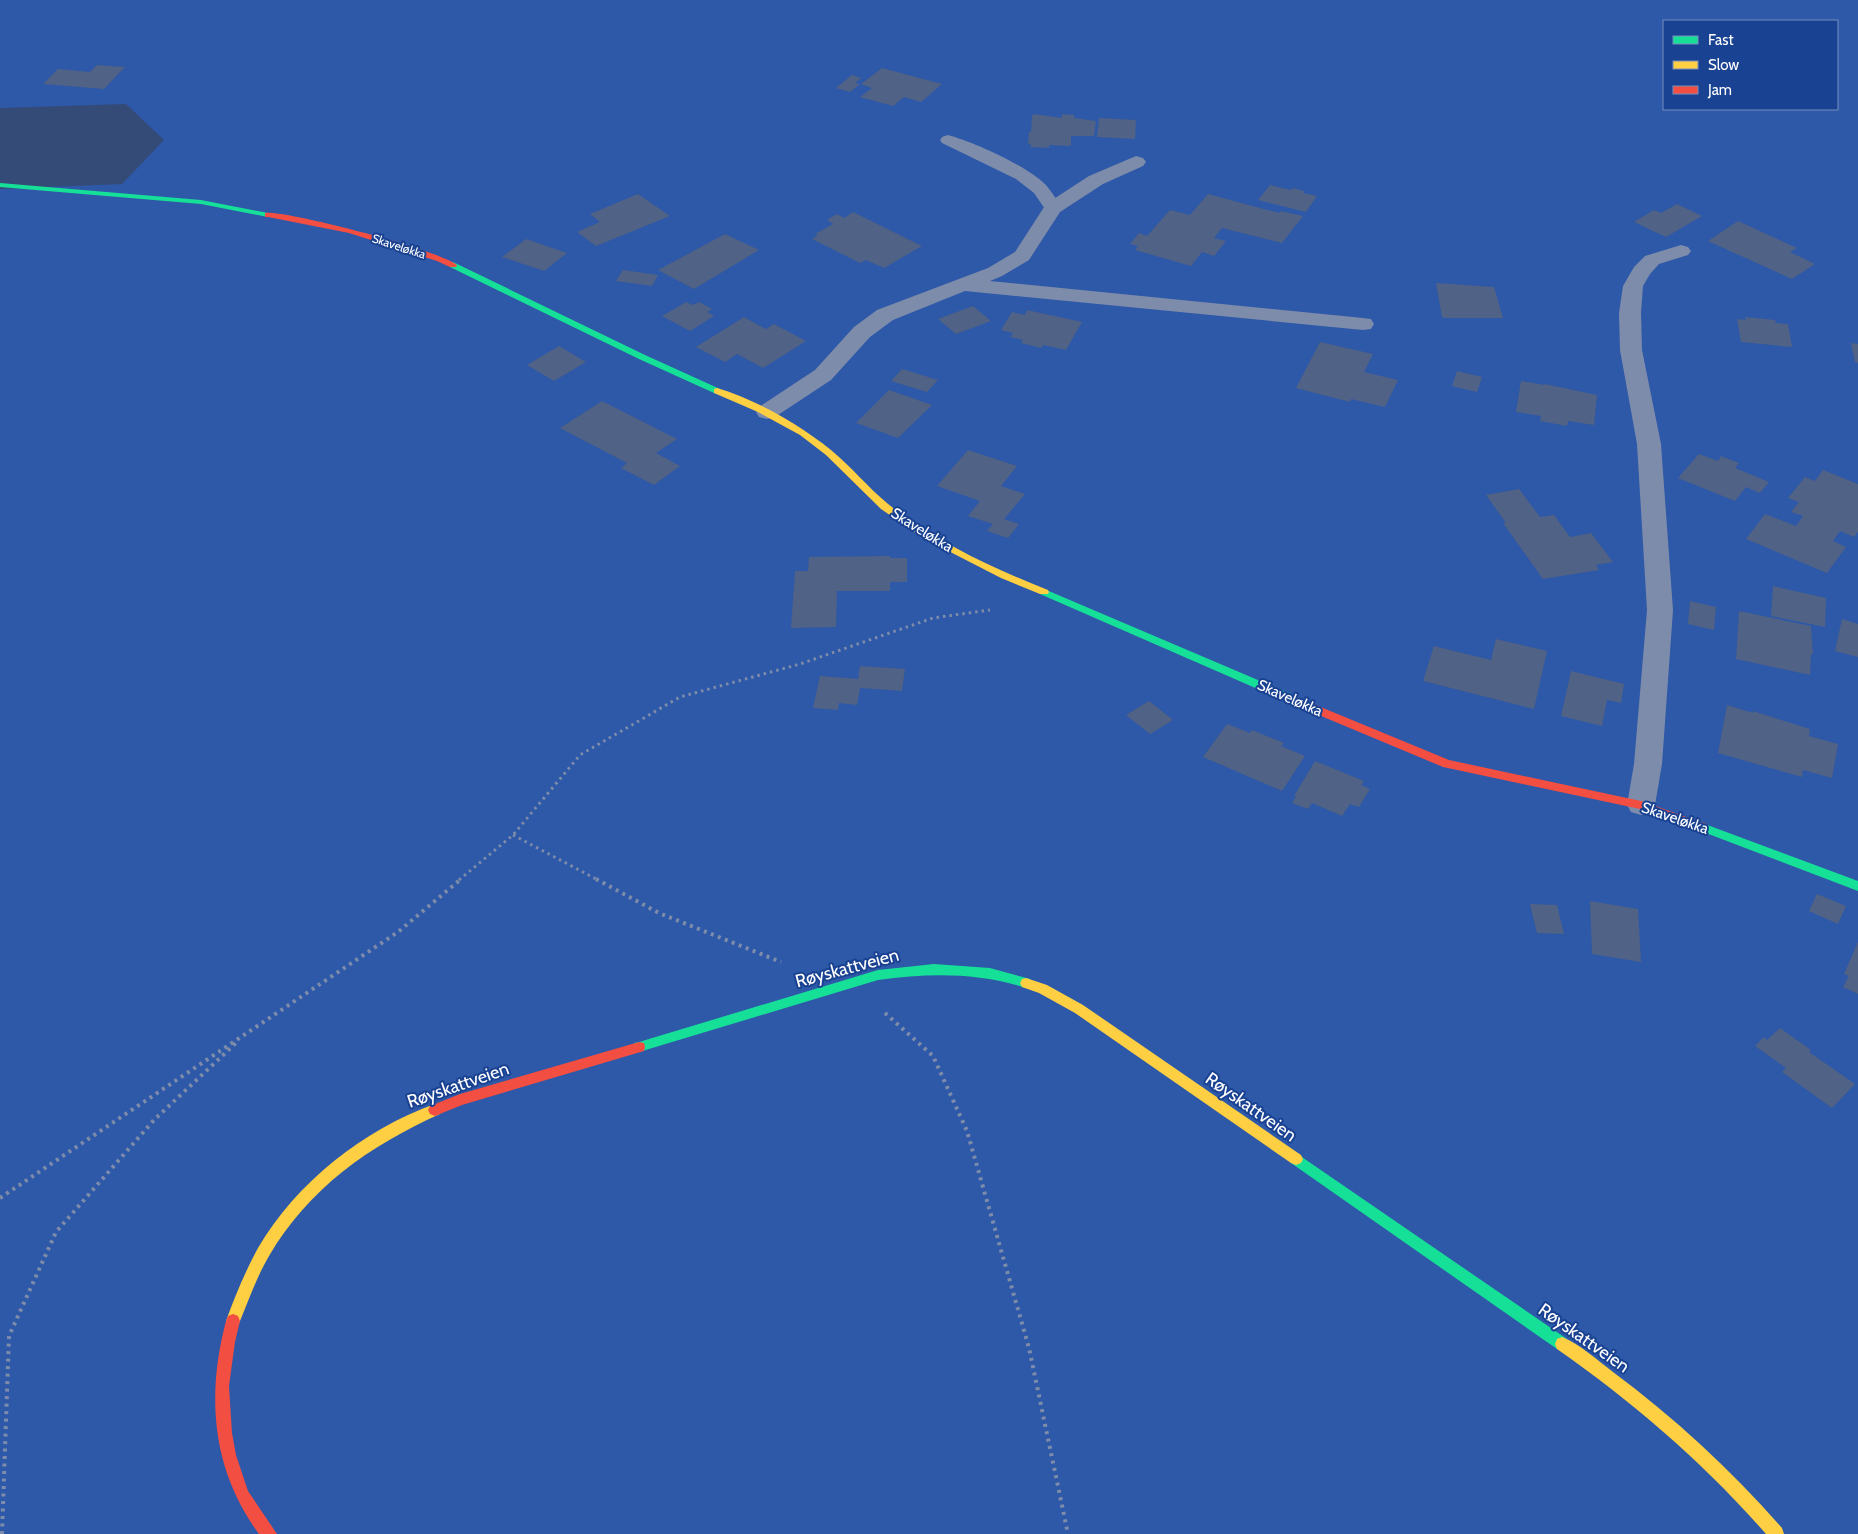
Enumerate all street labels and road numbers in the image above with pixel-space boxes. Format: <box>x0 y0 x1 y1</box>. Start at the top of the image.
street label: Skaveløkka <box>370 230 428 262</box>
street label: Skaveløkka <box>888 504 957 556</box>
street label: Skaveløkka <box>1255 676 1326 721</box>
street label: Skaveløkka <box>1639 798 1712 838</box>
street label: Røyskattveien <box>793 944 901 992</box>
street label: Røyskattveien <box>404 1057 512 1113</box>
street label: Røyskattveien <box>1201 1068 1301 1146</box>
street label: Røyskattveien <box>1534 1299 1634 1377</box>

